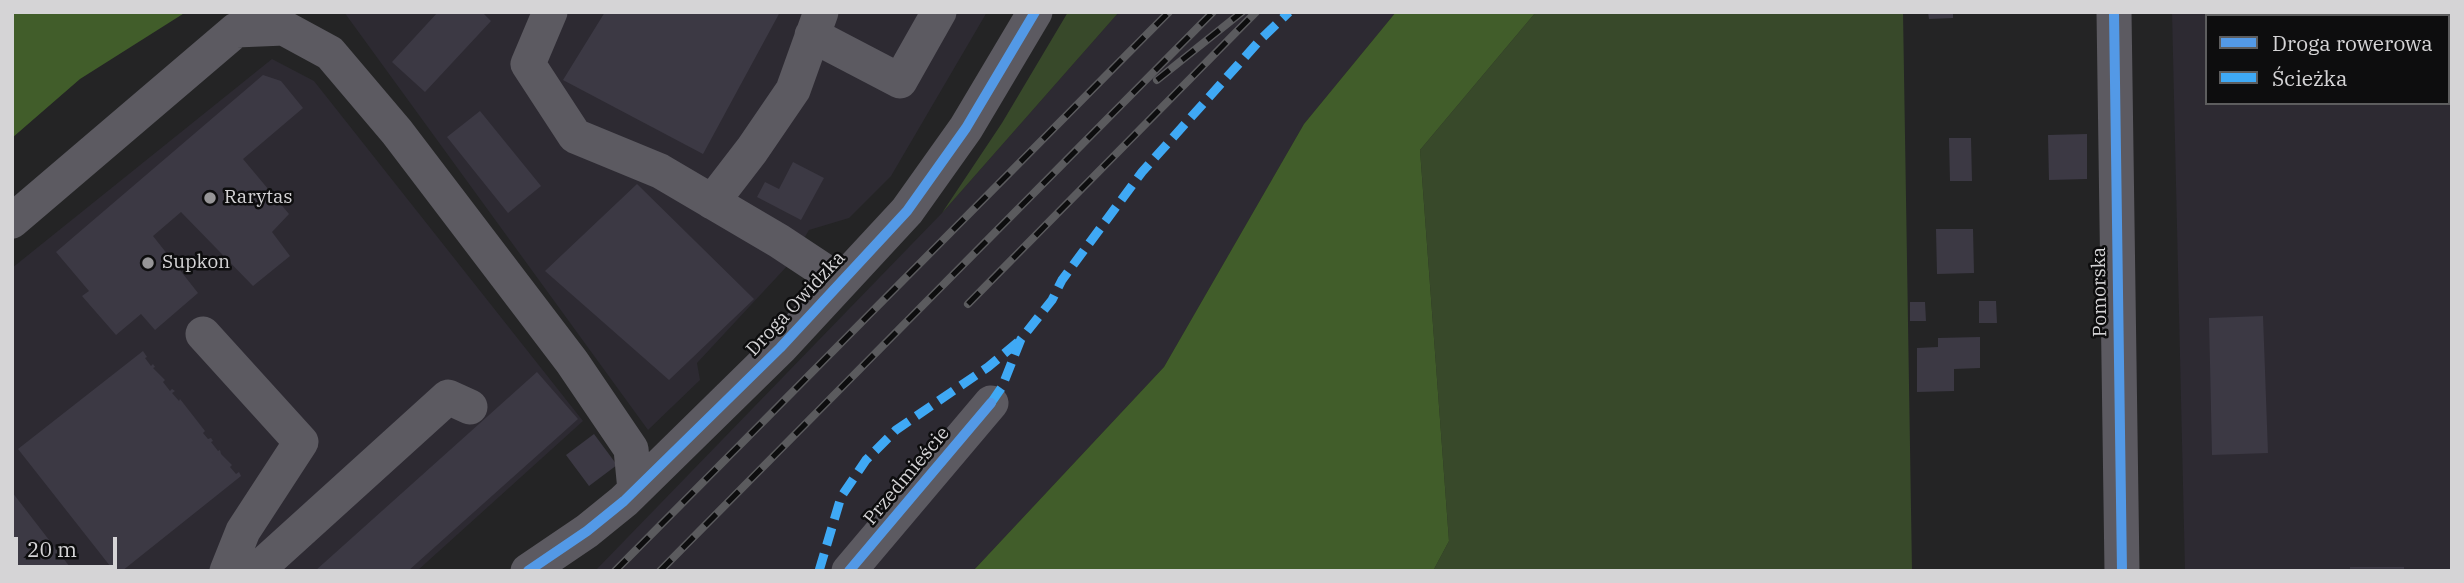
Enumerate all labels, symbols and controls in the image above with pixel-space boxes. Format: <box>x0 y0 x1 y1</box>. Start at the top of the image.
legend <box>2205 14 2450 105</box>
text: Droga rowerowa <box>2272 29 2433 57</box>
text: Ścieżka <box>2272 64 2347 92</box>
place label: Rarytas <box>224 187 293 209</box>
marker: Rarytas <box>202 190 218 206</box>
street label: Droga Owidzka <box>742 247 850 361</box>
street label: Pomorska <box>2088 247 2112 337</box>
place label: Supkon <box>162 252 230 274</box>
marker: Supkon <box>140 255 156 271</box>
street label: Przedmieście <box>859 422 955 530</box>
scale bar <box>18 524 121 568</box>
text: 20 m <box>27 535 77 563</box>

